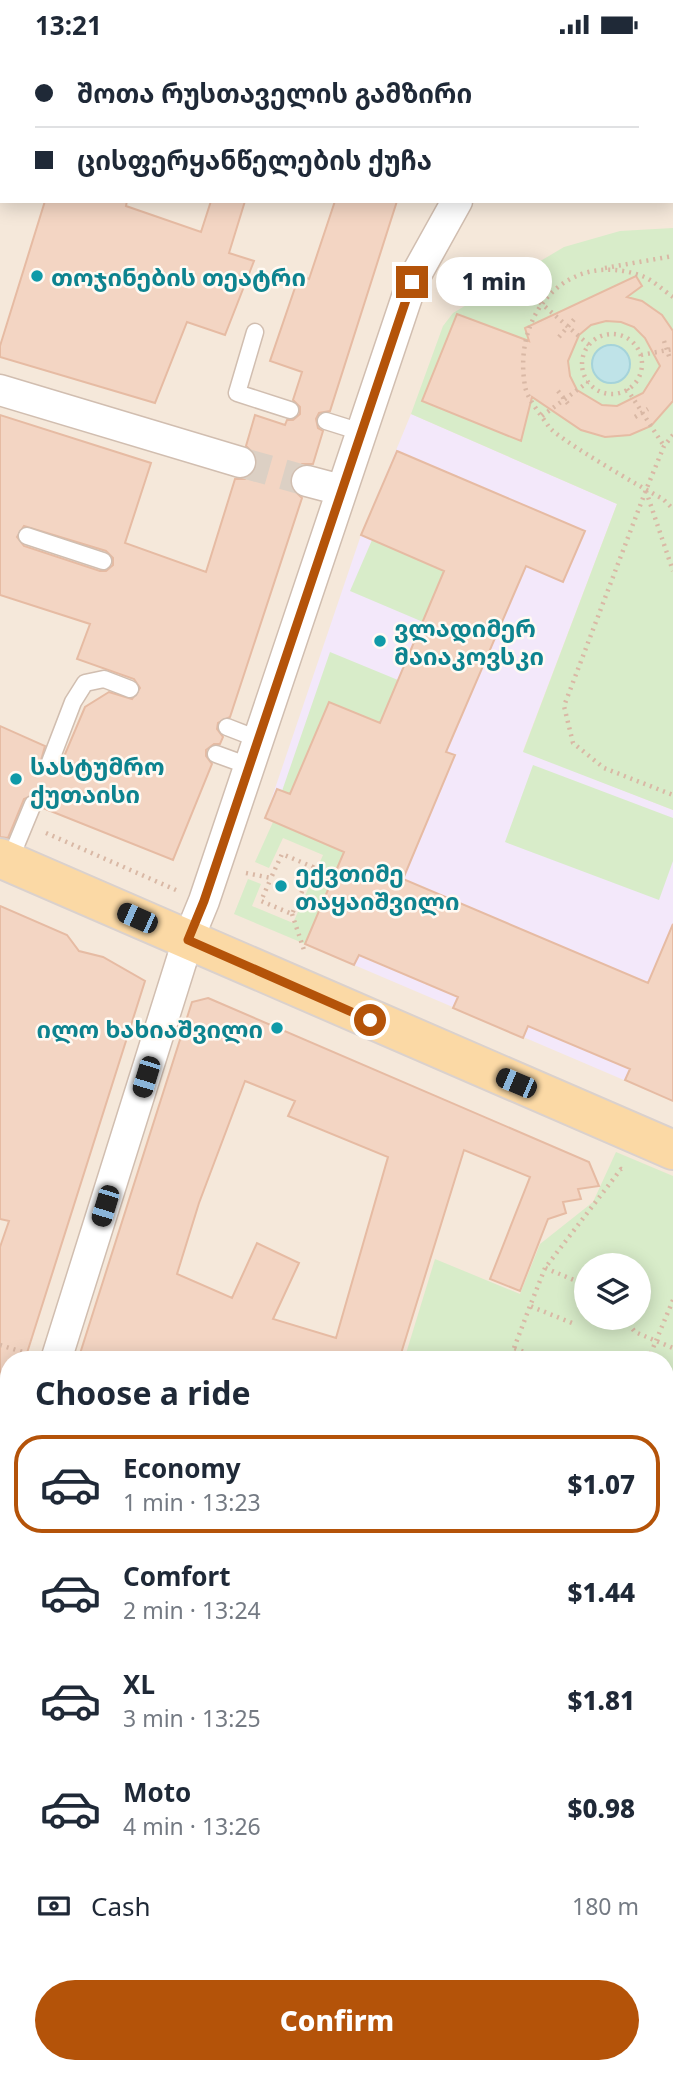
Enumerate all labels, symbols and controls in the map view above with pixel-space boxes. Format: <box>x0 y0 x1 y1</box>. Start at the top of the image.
text: 13:21 <box>35 7 102 43</box>
text: შოთა რუსთაველის გამზირი <box>77 75 472 111</box>
text: ცისფერყანწელების ქუჩა <box>77 142 432 178</box>
callout: 1 min <box>436 257 552 307</box>
place label: თოჯინების თეატრი <box>51 260 306 293</box>
text: 1 min <box>462 265 526 297</box>
route end <box>396 266 428 298</box>
marker: თოჯინების თეატრი <box>29 268 45 284</box>
place label: ვლადიმერ მაიაკოვსკი <box>394 611 544 672</box>
marker: ვლადიმერ მაიაკოვსკი <box>372 633 388 649</box>
place label: სასტუმრო ქუთაისი <box>30 749 165 810</box>
marker: სასტუმრო ქუთაისი <box>8 771 24 787</box>
place label: ექვთიმე თაყაიშვილი <box>295 856 460 917</box>
marker: ექვთიმე თაყაიშვილი <box>273 878 289 894</box>
car <box>114 900 161 936</box>
route start <box>354 1004 386 1036</box>
place label: ილო ხახიაშვილი <box>37 1012 263 1045</box>
marker: ილო ხახიაშვილი <box>269 1020 285 1036</box>
car <box>130 1054 163 1100</box>
car <box>493 1065 540 1101</box>
car <box>89 1183 122 1229</box>
map controls <box>574 1253 651 1330</box>
button: layers <box>574 1253 651 1330</box>
text: Choose a ride <box>35 1371 251 1414</box>
text: Economy <box>123 1450 241 1486</box>
icon: car <box>39 1453 102 1516</box>
text: $1.07 <box>568 1466 635 1502</box>
text: 1 min · 13:23 <box>123 1486 261 1518</box>
text: Comfort <box>123 1558 231 1594</box>
icon: car <box>39 1561 102 1624</box>
text: $1.44 <box>568 1574 635 1610</box>
text: 2 min · 13:24 <box>123 1594 261 1626</box>
text: XL <box>123 1666 155 1702</box>
icon: car <box>39 1669 102 1732</box>
text: $1.81 <box>568 1682 635 1718</box>
text: 3 min · 13:25 <box>123 1702 261 1734</box>
text: Moto <box>123 1774 191 1810</box>
icon: car <box>39 1777 102 1840</box>
text: $0.98 <box>568 1790 635 1826</box>
text: 4 min · 13:26 <box>123 1810 261 1842</box>
icon: cash <box>35 1887 73 1925</box>
text: Cash <box>91 1888 151 1924</box>
text: 180 m <box>572 1890 639 1922</box>
button: Confirm <box>35 1980 639 2060</box>

